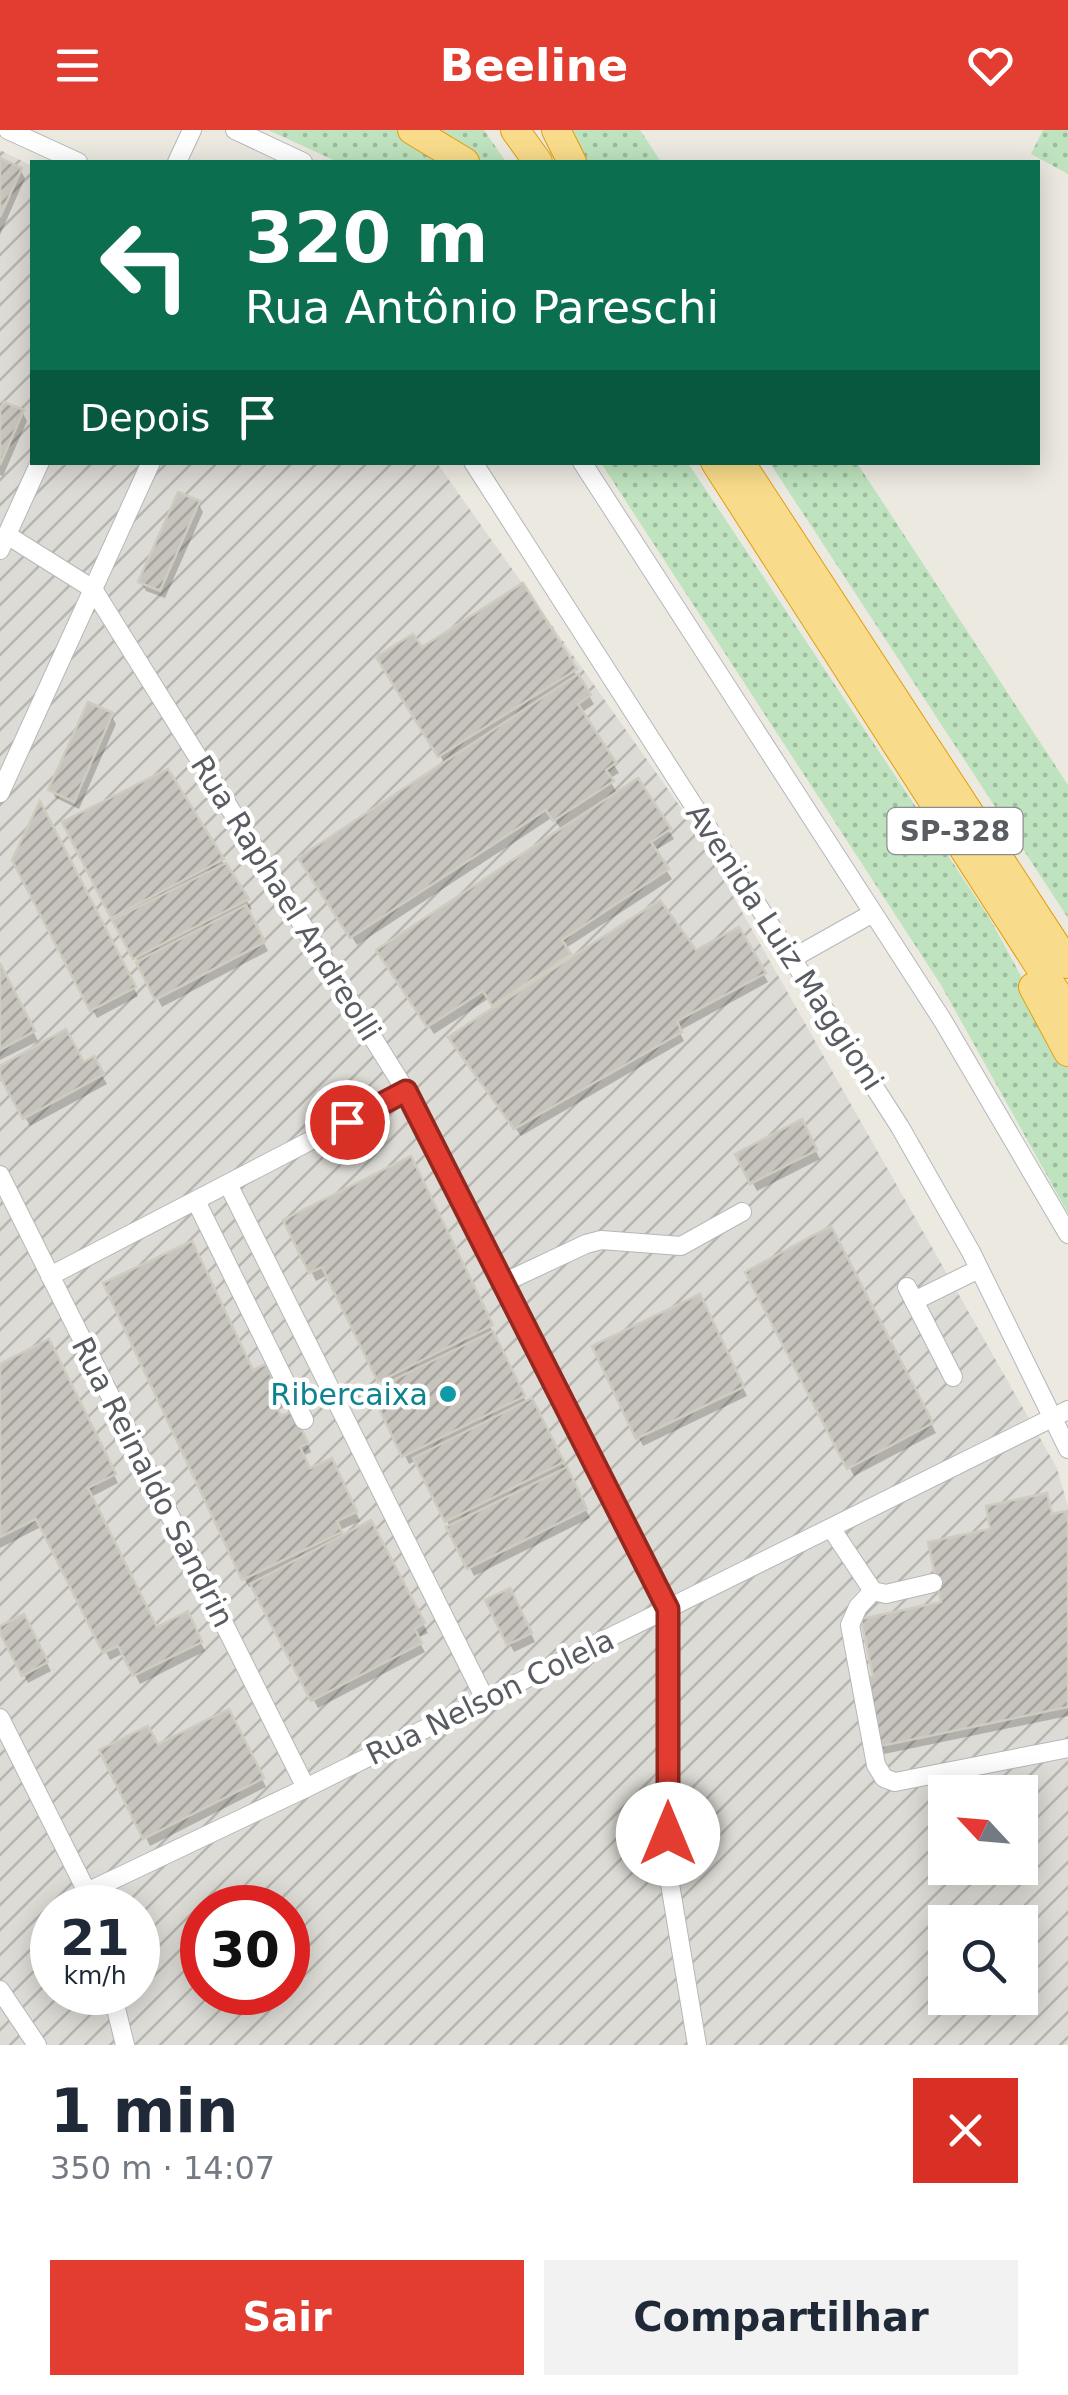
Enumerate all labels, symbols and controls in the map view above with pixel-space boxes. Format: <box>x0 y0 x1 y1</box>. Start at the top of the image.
icon: menu <box>50 38 105 93</box>
icon: heart <box>963 38 1018 93</box>
text: Beeline <box>440 39 628 92</box>
text: 320 m <box>245 197 488 279</box>
icon: left <box>80 200 210 330</box>
text: Rua Antônio Pareschi <box>245 281 719 334</box>
icon: arrive <box>230 390 285 445</box>
text: Depois <box>80 396 210 440</box>
street label: Rua Raphael Andreolli <box>184 749 388 1047</box>
street label: Avenida Luiz Maggioni <box>679 797 891 1097</box>
road number: SP-328 <box>888 808 1022 854</box>
pin <box>305 1080 390 1165</box>
icon: arrive <box>320 1095 375 1150</box>
street label: Rua Reinaldo Sandrin <box>65 1331 241 1633</box>
place label: Ribercaixa <box>270 1377 428 1412</box>
marker: Ribercaixa <box>437 1383 459 1405</box>
street label: Rua Nelson Colela <box>361 1622 619 1772</box>
north arrow <box>928 1775 1038 1885</box>
map controls <box>928 1775 1038 2015</box>
position arrow <box>616 1782 720 1886</box>
speed limit sign: 30 <box>180 1885 310 2015</box>
button: search <box>928 1905 1038 2015</box>
text: 21 <box>60 1909 130 1967</box>
text: km/h <box>63 1961 127 1990</box>
text: 1 min <box>50 2076 238 2146</box>
button: close <box>913 2078 1018 2183</box>
text: 350 m · 14:07 <box>50 2149 275 2187</box>
button: Sair <box>50 2260 524 2375</box>
button: Compartilhar <box>544 2260 1018 2375</box>

